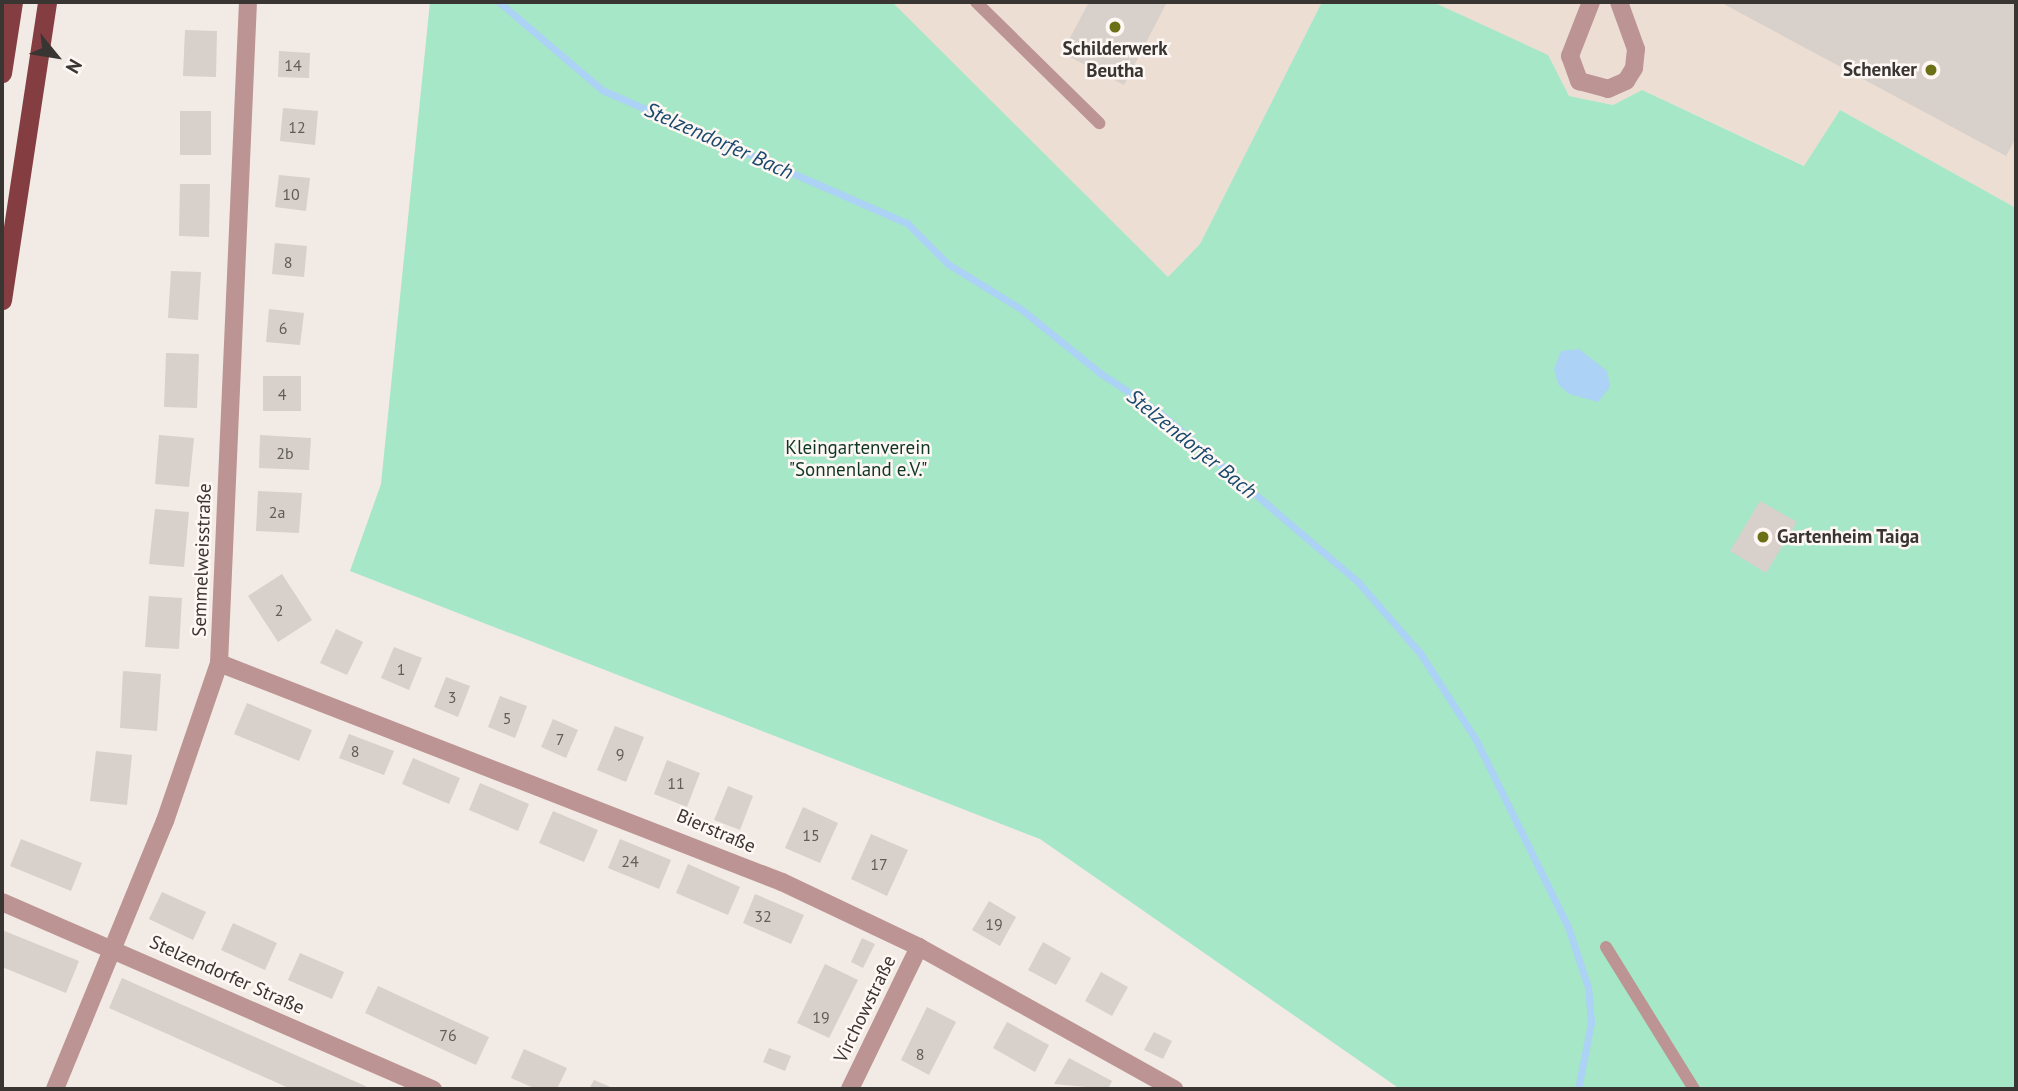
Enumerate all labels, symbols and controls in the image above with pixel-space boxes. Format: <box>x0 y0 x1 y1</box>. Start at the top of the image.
marker: Schilderwerk Beutha <box>1107 19 1123 35</box>
north arrow <box>21 21 91 91</box>
place label: Schilderwerk Beutha <box>1062 38 1168 82</box>
text: N <box>61 55 88 78</box>
house number: 14 <box>284 55 302 75</box>
place label: Schenker <box>1843 59 1917 81</box>
marker: Schenker <box>1923 62 1939 78</box>
water label: Stelzendorfer Bach <box>641 97 797 185</box>
house number: 12 <box>288 117 306 137</box>
house number: 10 <box>282 184 300 204</box>
house number: 8 <box>284 252 292 272</box>
house number: 6 <box>279 318 287 338</box>
house number: 4 <box>278 384 286 404</box>
water label: Stelzendorfer Bach <box>1122 384 1262 504</box>
park label: Kleingartenverein "Sonnenland e.V." <box>785 437 931 481</box>
house number: 2b <box>276 443 294 463</box>
street label: Semmelweisstraße <box>188 483 216 637</box>
house number: 2a <box>269 502 285 522</box>
place label: Gartenheim Taiga <box>1777 526 1920 548</box>
marker: Gartenheim Taiga <box>1755 529 1771 545</box>
house number: 2 <box>275 600 283 620</box>
house number: 1 <box>397 659 405 679</box>
house number: 3 <box>448 687 456 707</box>
house number: 5 <box>503 708 511 728</box>
house number: 7 <box>556 729 564 749</box>
house number: 8 <box>351 741 359 761</box>
house number: 9 <box>616 744 624 764</box>
house number: 11 <box>667 773 685 793</box>
street label: Bierstraße <box>673 804 759 858</box>
house number: 15 <box>802 825 820 845</box>
house number: 24 <box>621 851 639 871</box>
house number: 17 <box>870 854 888 874</box>
house number: 32 <box>754 906 772 926</box>
house number: 19 <box>985 914 1003 934</box>
street label: Stelzendorfer Straße <box>146 931 308 1019</box>
street label: Virchowstraße <box>829 952 901 1066</box>
house number: 19 <box>812 1007 830 1027</box>
house number: 76 <box>439 1025 457 1045</box>
house number: 8 <box>916 1044 924 1064</box>

